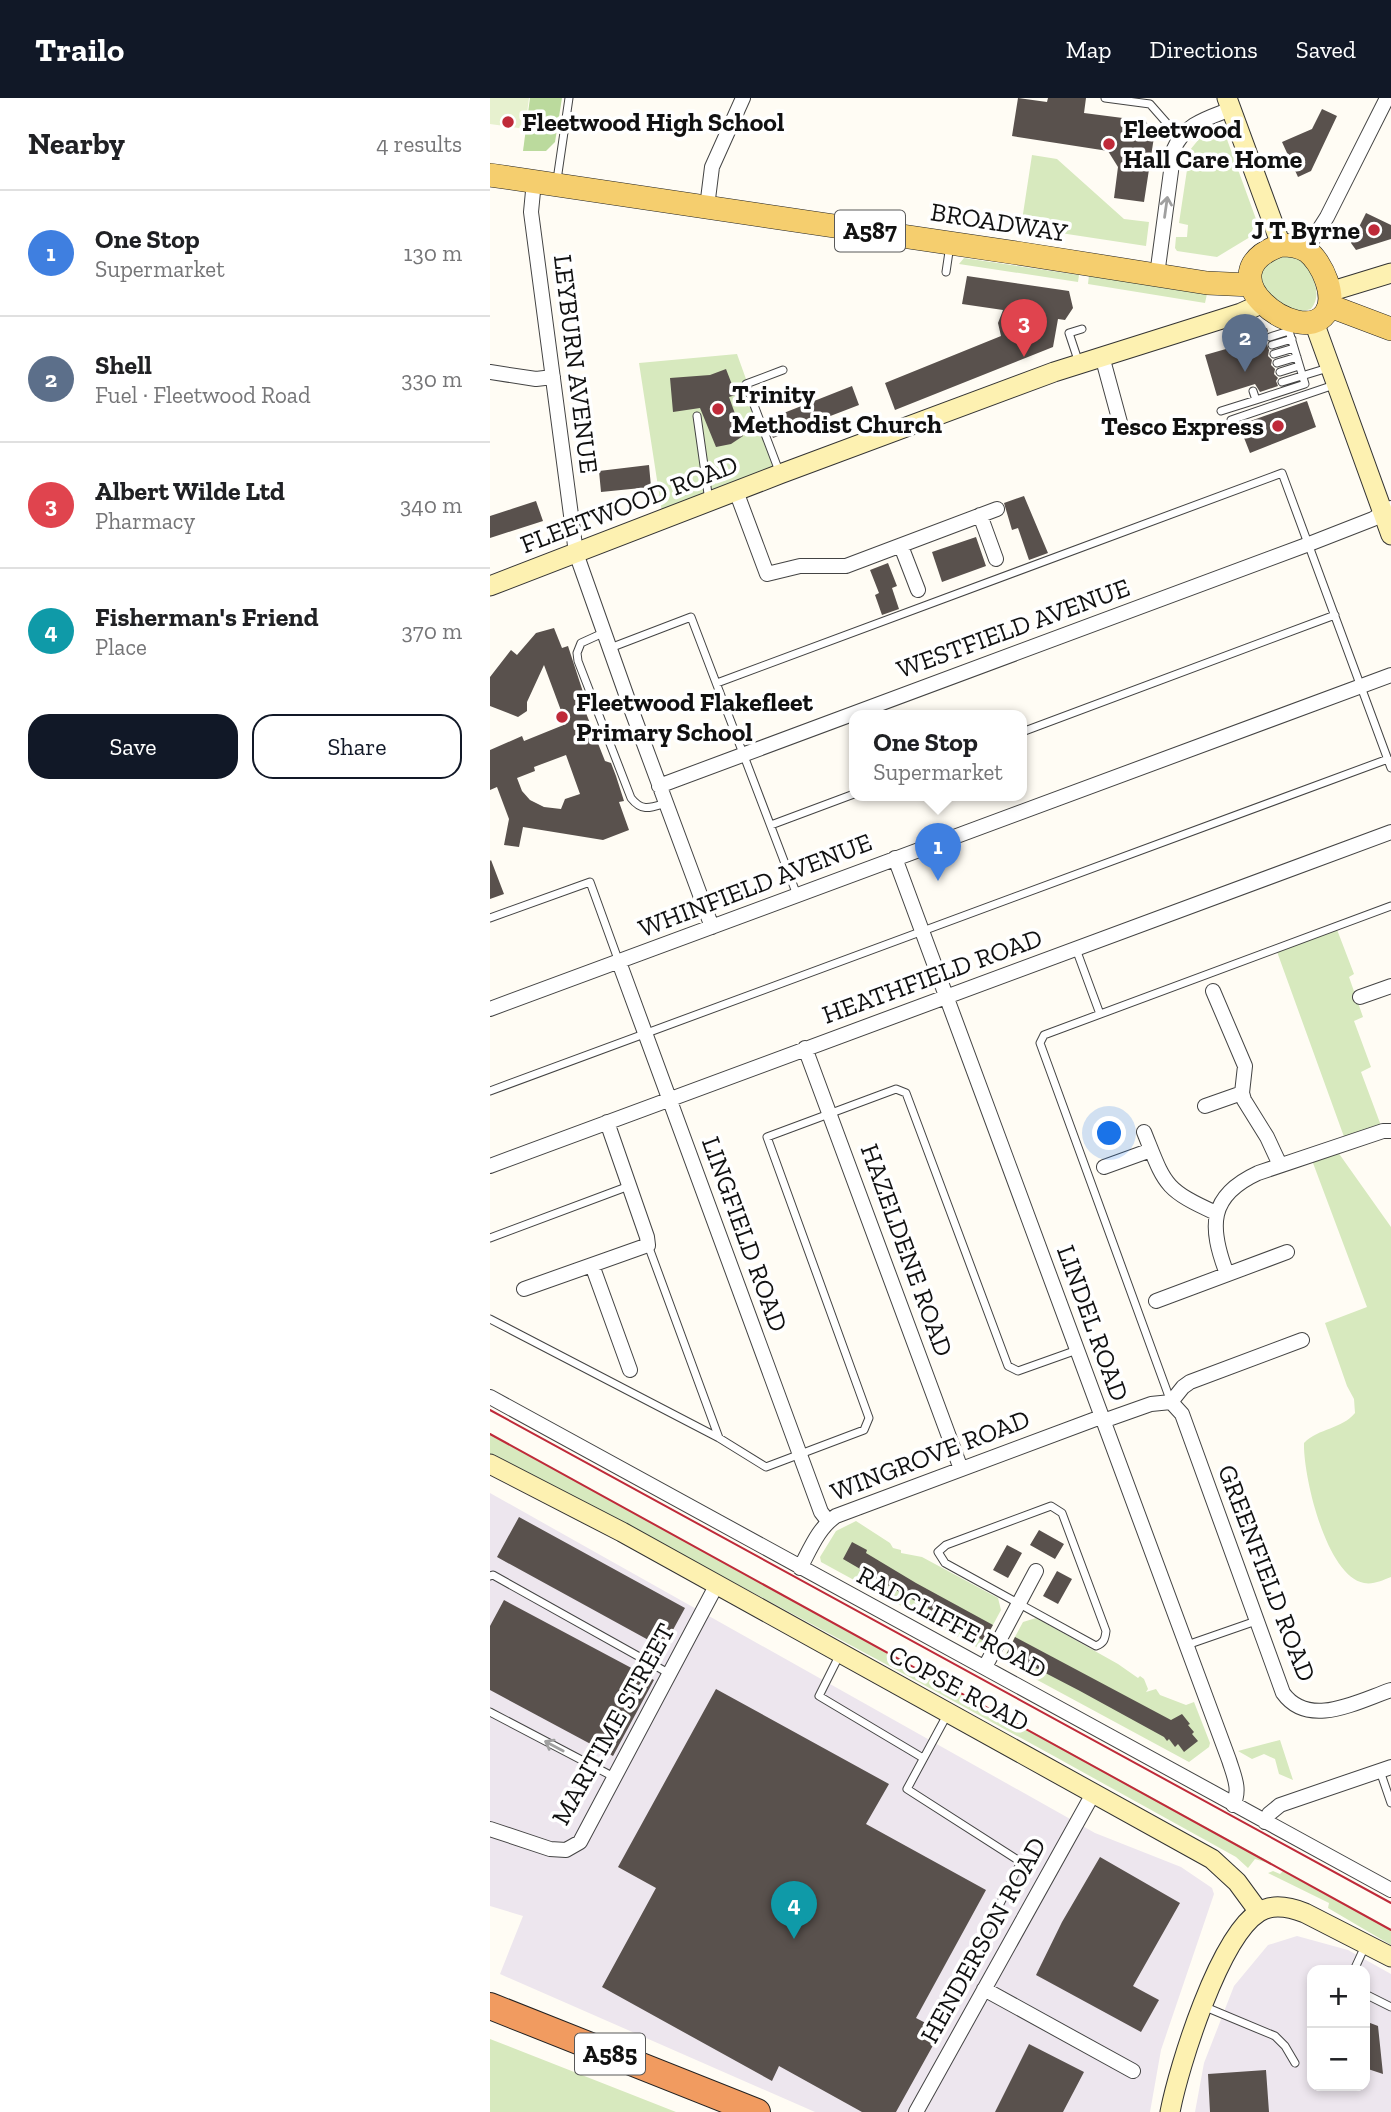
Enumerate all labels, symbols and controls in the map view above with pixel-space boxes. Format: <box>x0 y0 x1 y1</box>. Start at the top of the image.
text: Trailo <box>35 30 124 69</box>
text: Map <box>1066 35 1112 64</box>
text: Directions <box>1150 35 1258 64</box>
text: Saved <box>1296 35 1356 64</box>
place label: Fleetwood High School <box>522 106 784 138</box>
place label: Fleetwood Hall Care Home <box>1123 113 1303 175</box>
marker: Fleetwood High School <box>500 114 516 130</box>
text: Nearby <box>28 126 125 162</box>
text: 4 results <box>376 130 462 158</box>
marker: Fleetwood Hall Care Home <box>1101 136 1117 152</box>
street label: BROADWAY <box>928 195 1070 249</box>
one-way arrow <box>1160 197 1173 219</box>
road number: A587 <box>835 211 905 252</box>
place label: J T Byrne <box>1252 214 1360 246</box>
marker: J T Byrne <box>1366 222 1382 238</box>
text: One Stop <box>95 223 200 255</box>
text: 1 <box>46 239 56 267</box>
text: 130 m <box>404 239 462 267</box>
street label: LEYBURN AVENUE <box>547 253 605 475</box>
text: Supermarket <box>95 255 225 283</box>
pin: 3 <box>1001 299 1047 357</box>
pin: 2 <box>1222 314 1268 372</box>
text: Shell <box>95 349 152 381</box>
text: 2 <box>45 365 57 393</box>
text: 330 m <box>401 365 462 393</box>
place label: Trinity Methodist Church <box>732 378 942 440</box>
text: Fuel · Fleetwood Road <box>95 381 311 409</box>
marker: Trinity Methodist Church <box>710 401 726 417</box>
place label: Tesco Express <box>1101 410 1264 442</box>
marker: Tesco Express <box>1270 418 1286 434</box>
street label: FLEETWOOD ROAD <box>516 448 742 560</box>
text: Albert Wilde Ltd <box>95 475 285 507</box>
text: 3 <box>45 491 57 519</box>
text: 340 m <box>400 491 462 519</box>
text: Pharmacy <box>95 507 195 535</box>
street label: WESTFIELD AVENUE <box>892 571 1134 685</box>
text: Fisherman's Friend <box>95 601 319 633</box>
text: 4 <box>44 617 58 645</box>
text: 370 m <box>402 617 462 645</box>
text: Place <box>95 633 147 661</box>
place label: Fleetwood Flakefleet Primary School <box>576 686 814 748</box>
marker: Fleetwood Flakefleet Primary School <box>554 709 570 725</box>
popup <box>849 710 1027 801</box>
button: Save <box>28 714 238 779</box>
button: Share <box>252 714 462 779</box>
text: One Stop <box>873 726 978 758</box>
text: Supermarket <box>873 758 1003 786</box>
pin: 1 <box>915 823 961 881</box>
street label: WHINFIELD AVENUE <box>634 826 876 944</box>
street label: HEATHFIELD ROAD <box>818 921 1046 1031</box>
your location <box>1092 1116 1126 1150</box>
street label: LINGFIELD ROAD <box>695 1132 795 1336</box>
street label: HAZELDENE ROAD <box>854 1139 960 1361</box>
street label: LINDEL ROAD <box>1050 1241 1136 1405</box>
street label: WINGROVE ROAD <box>826 1402 1034 1508</box>
street label: GREENFIELD ROAD <box>1211 1460 1323 1686</box>
street label: RADCLIFFE ROAD <box>852 1559 1052 1685</box>
street label: MARITIME STREET <box>544 1618 682 1830</box>
street label: COPSE ROAD <box>883 1638 1035 1738</box>
one-way arrow <box>544 1739 565 1752</box>
street label: HENDERSON ROAD <box>913 1832 1053 2048</box>
pin: 4 <box>771 1881 817 1939</box>
map controls <box>1307 1965 1370 2091</box>
button: + <box>1307 1965 1370 2028</box>
button: − <box>1307 2028 1370 2091</box>
road number: A585 <box>575 2034 645 2075</box>

